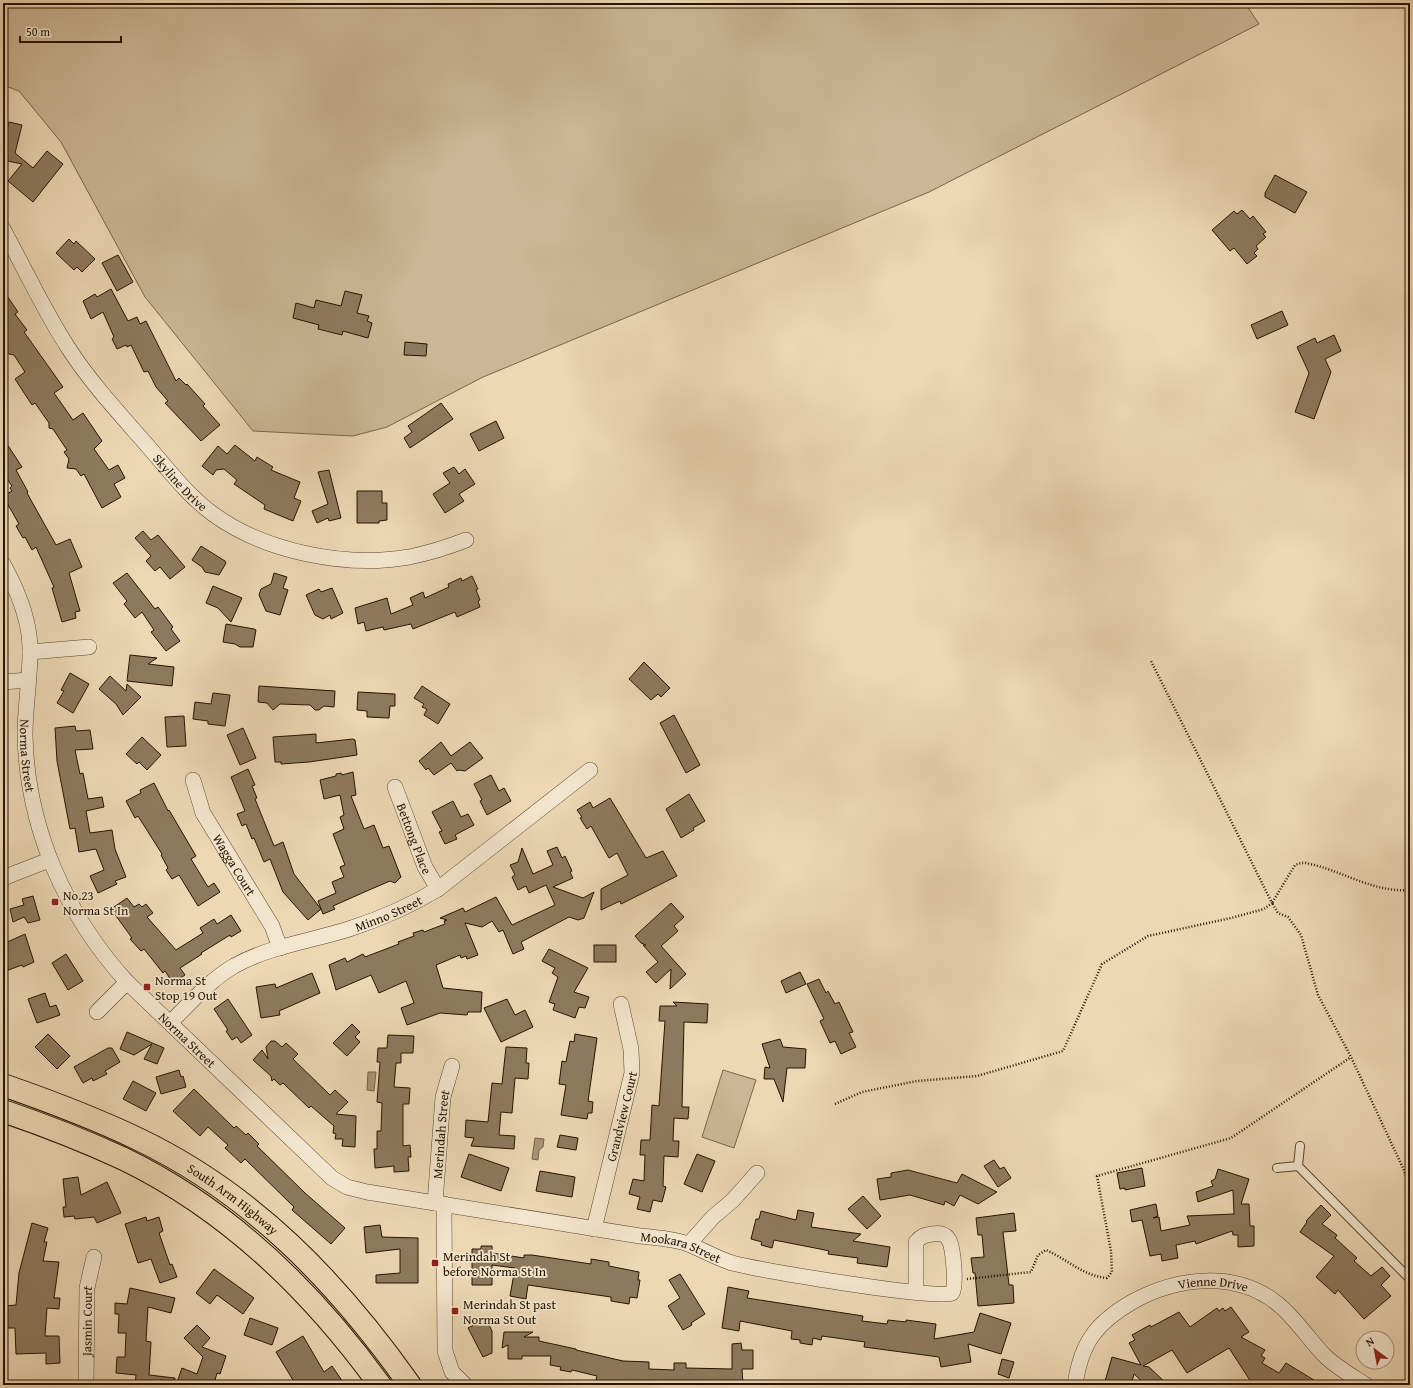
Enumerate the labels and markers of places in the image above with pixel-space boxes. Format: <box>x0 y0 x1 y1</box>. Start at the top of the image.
place label: No.23 Norma St In <box>63 886 129 920</box>
marker: No.23 Norma St In <box>50 897 60 907</box>
place label: Norma St Stop 19 Out <box>155 971 218 1005</box>
marker: Norma St Stop 19 Out <box>142 982 152 992</box>
place label: Merindah St before Norma St In <box>443 1247 547 1281</box>
marker: Merindah St before Norma St In <box>430 1258 440 1268</box>
place label: Merindah St past Norma St Out <box>463 1295 556 1329</box>
marker: Merindah St past Norma St Out <box>450 1306 460 1316</box>

